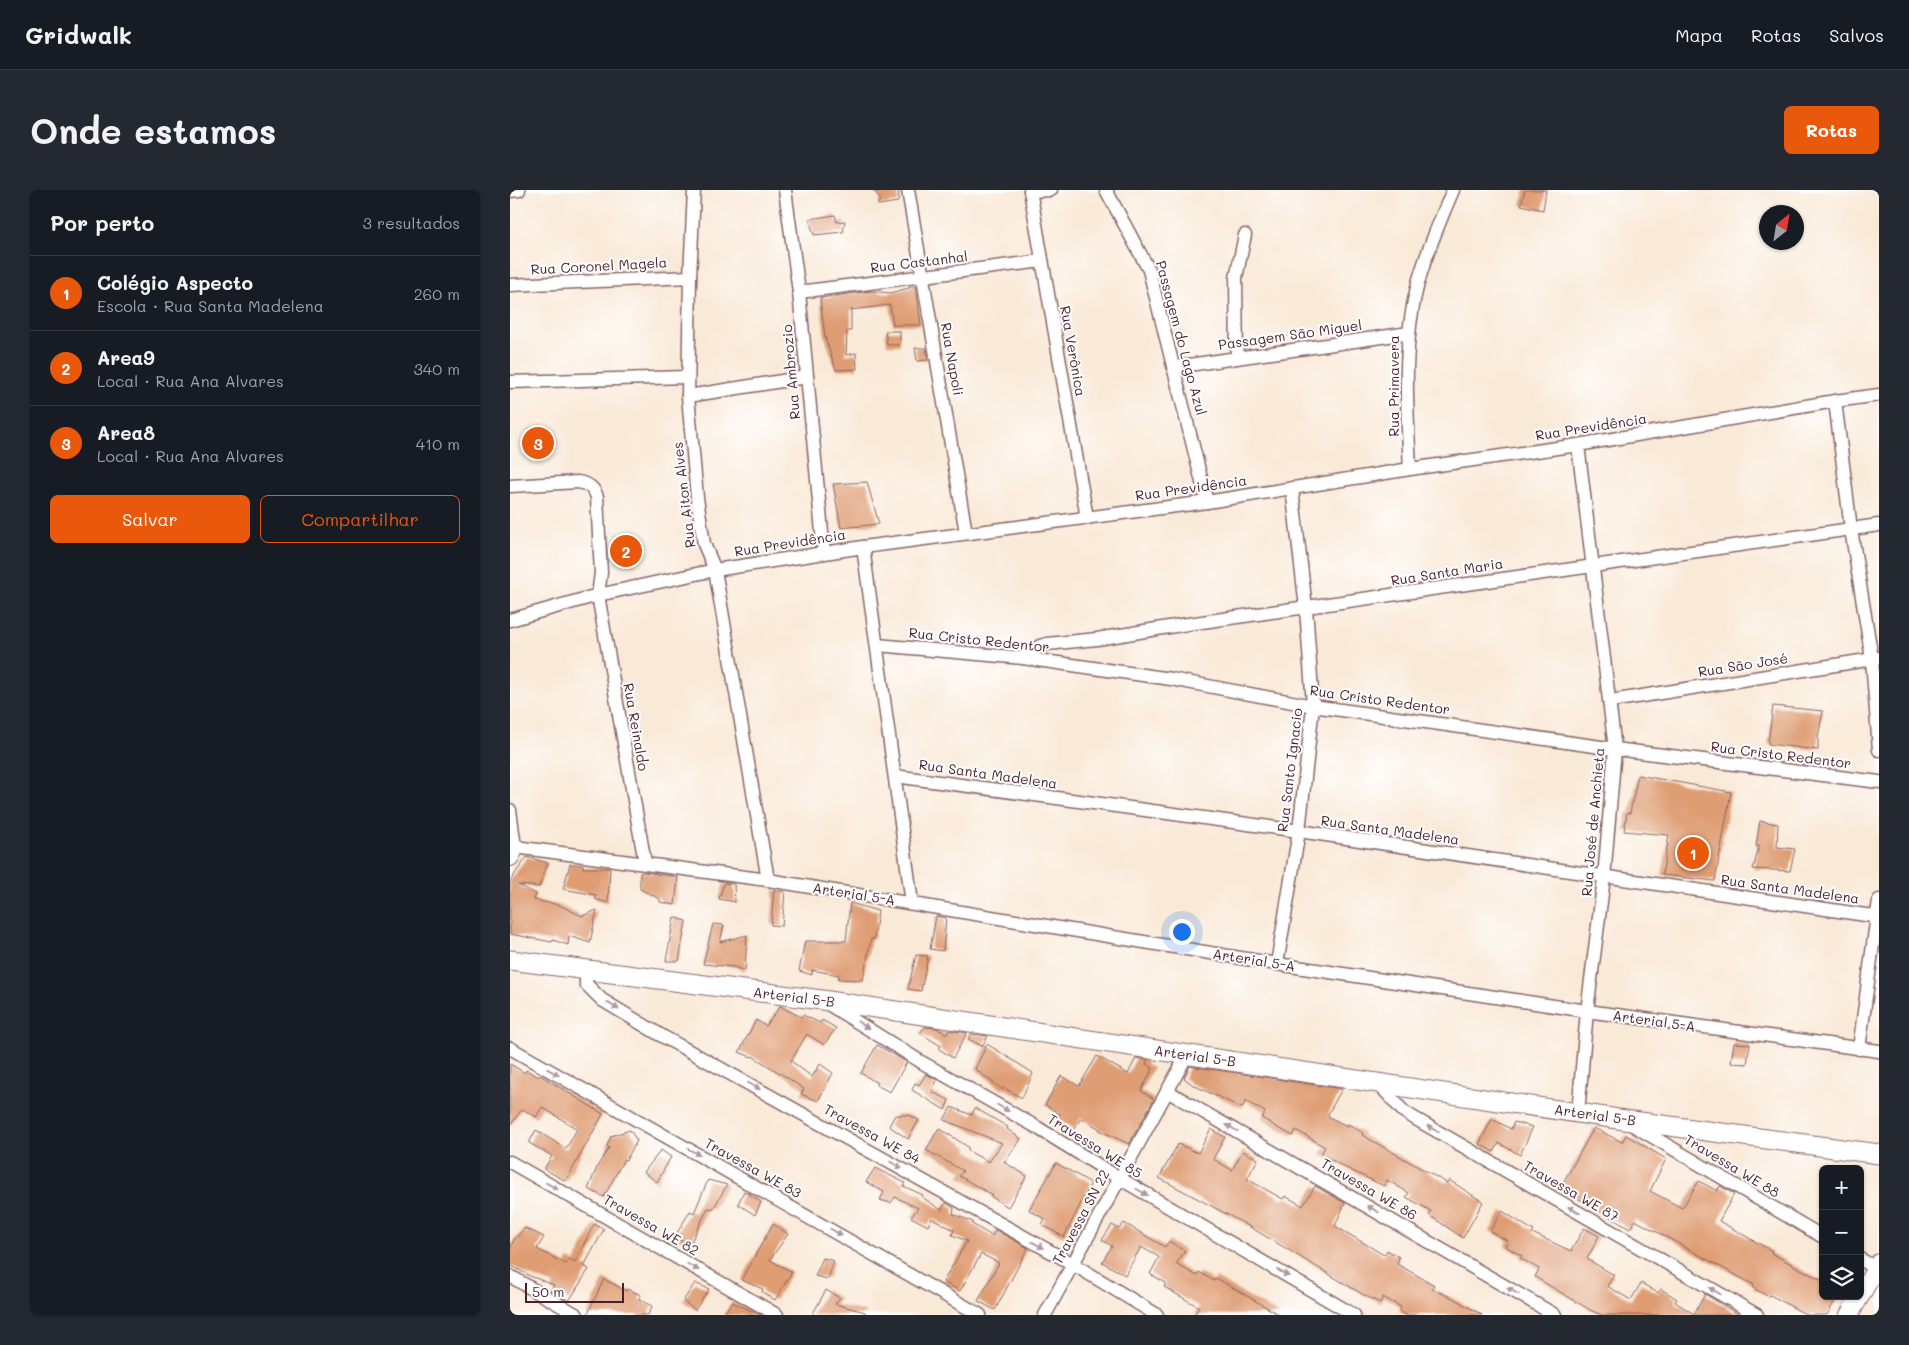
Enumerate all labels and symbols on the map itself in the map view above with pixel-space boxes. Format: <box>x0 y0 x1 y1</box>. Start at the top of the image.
north arrow <box>1759 205 1804 250</box>
street label: Rua Castanhal <box>869 246 969 277</box>
street label: Rua Coronel Magela <box>530 252 668 279</box>
street label: Passagem do Lago Azul <box>1152 258 1211 417</box>
street label: Rua Verônica <box>1056 304 1091 398</box>
street label: Passagem São Miguel <box>1217 315 1363 354</box>
street label: Rua Napoli <box>937 321 968 397</box>
street label: Rua Ambrozio <box>777 324 804 420</box>
street label: Rua Primavera <box>1384 335 1403 437</box>
street label: Rua Previdência <box>1534 408 1648 445</box>
pin: 3 <box>522 424 554 462</box>
street label: Rua Aiton Alves <box>668 441 699 549</box>
street label: Rua Previdência <box>1134 470 1248 505</box>
street label: Rua Previdência <box>733 524 847 561</box>
pin: 2 <box>610 532 642 570</box>
street label: Rua Santa Maria <box>1389 553 1504 590</box>
street label: Rua Cristo Redentor <box>908 623 1050 656</box>
street label: Rua São José <box>1697 648 1789 681</box>
street label: Rua Cristo Redentor <box>1309 680 1451 719</box>
street label: Rua Reinaldo <box>619 681 654 772</box>
street label: Rua Santo Ignacio <box>1272 707 1307 833</box>
street label: Rua Cristo Redentor <box>1710 736 1852 773</box>
street label: Rua José de Anchieta <box>1577 747 1608 897</box>
street label: Rua Santa Madelena <box>918 754 1059 793</box>
street label: Rua Santa Madelena <box>1320 810 1461 849</box>
pin: 1 <box>1677 834 1709 872</box>
street label: Rua Santa Madelena <box>1720 869 1861 908</box>
street label: Arterial 5-A <box>811 878 897 909</box>
your location <box>1169 919 1195 945</box>
street label: Arterial 5-A <box>1211 944 1297 975</box>
street label: Arterial 5-B <box>752 982 836 1011</box>
one-way arrow <box>606 1002 619 1011</box>
street label: Arterial 5-A <box>1611 1005 1697 1036</box>
one-way arrow <box>857 1021 870 1030</box>
street label: Arterial 5-B <box>1153 1040 1237 1071</box>
one-way arrow <box>545 1068 560 1076</box>
one-way arrow <box>747 1082 761 1091</box>
street label: Travessa WE 84 <box>820 1099 925 1168</box>
street label: Arterial 5-B <box>1553 1099 1637 1130</box>
one-way arrow <box>996 1104 1010 1112</box>
street label: Travessa WE 85 <box>1044 1109 1146 1182</box>
one-way arrow <box>1224 1124 1239 1132</box>
one-way arrow <box>1426 1125 1439 1134</box>
street label: Travessa WE 88 <box>1681 1130 1784 1202</box>
street label: Travessa WE 83 <box>701 1133 805 1202</box>
one-way arrow <box>687 1147 701 1156</box>
street label: Travessa WE 86 <box>1318 1153 1421 1224</box>
street label: Travessa WE 87 <box>1520 1155 1623 1226</box>
one-way arrow <box>889 1161 904 1169</box>
street label: Travessa SN 22 <box>1048 1166 1114 1267</box>
one-way arrow <box>545 1182 560 1190</box>
one-way arrow <box>1135 1188 1150 1196</box>
street label: Travessa WE 82 <box>600 1189 703 1260</box>
one-way arrow <box>1366 1204 1379 1213</box>
one-way arrow <box>1566 1206 1581 1214</box>
one-way arrow <box>829 1227 842 1236</box>
one-way arrow <box>1031 1240 1045 1249</box>
one-way arrow <box>686 1263 701 1271</box>
one-way arrow <box>1276 1269 1289 1278</box>
scale bar <box>525 1280 624 1303</box>
one-way arrow <box>1507 1286 1520 1295</box>
one-way arrow <box>1708 1286 1721 1295</box>

